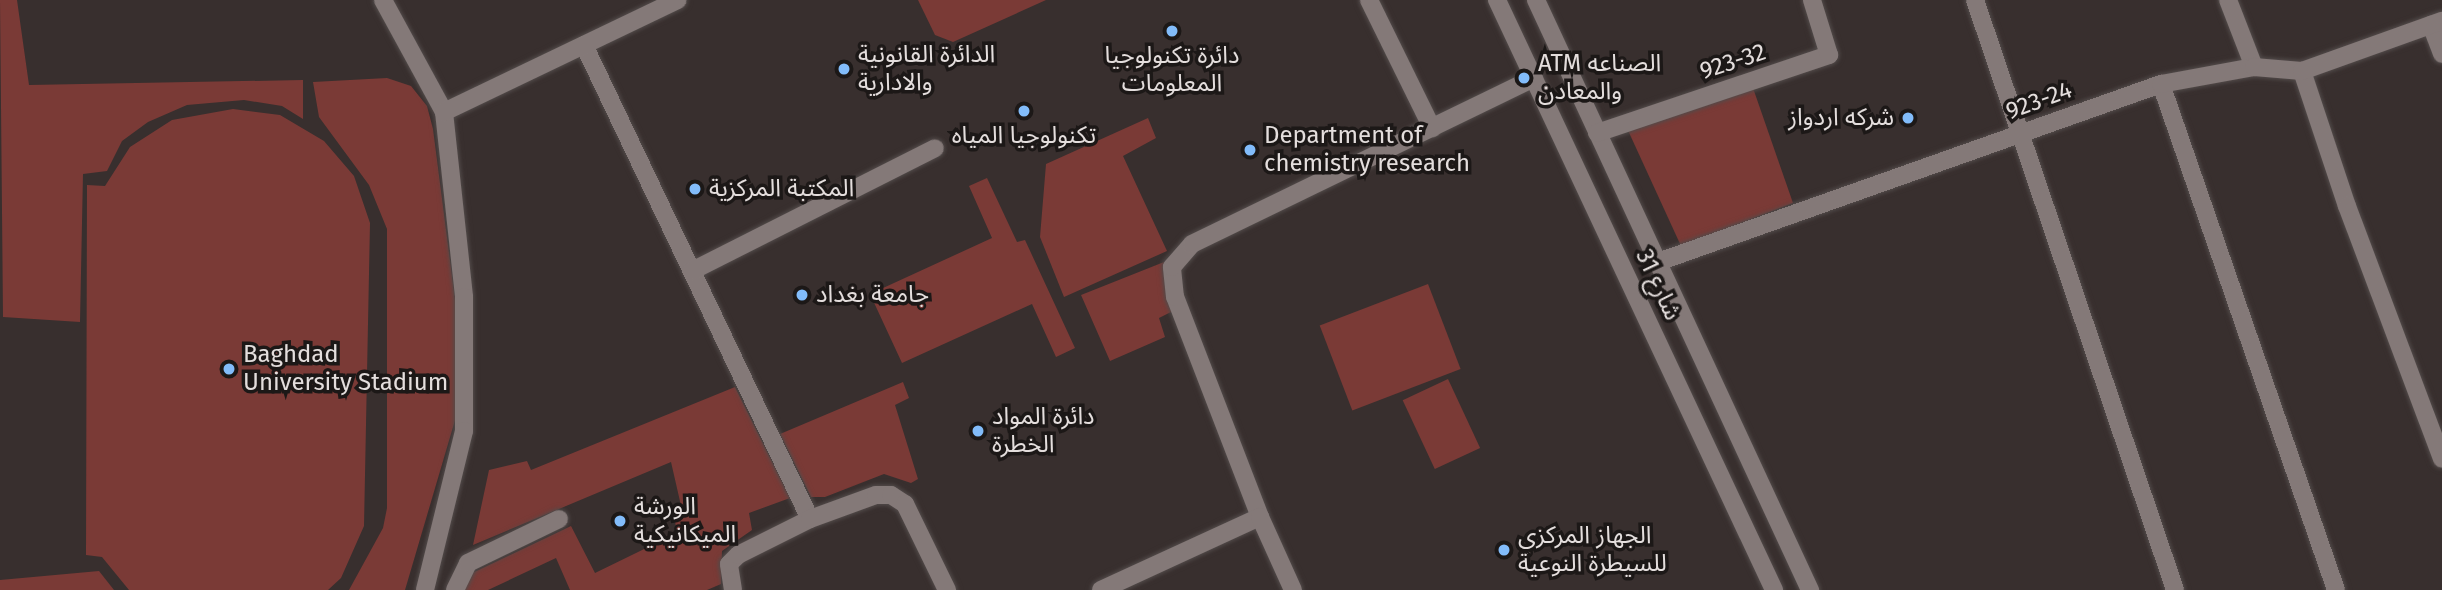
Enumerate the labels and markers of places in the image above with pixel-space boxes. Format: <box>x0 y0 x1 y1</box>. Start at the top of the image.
marker: دائرة تكنولوجيا المعلومات <box>1164 23 1180 39</box>
place label: الدائرة القانونية والادارية <box>858 41 995 97</box>
place label: دائرة تكنولوجيا المعلومات <box>1105 42 1239 98</box>
place label: ATM الصناعه والمعادن <box>1538 50 1661 106</box>
marker: الدائرة القانونية والادارية <box>836 61 852 77</box>
marker: ATM الصناعه والمعادن <box>1516 70 1532 86</box>
marker: تكنولوجيا المياه <box>1016 103 1032 119</box>
place label: شركه اردواز <box>1788 104 1894 132</box>
marker: شركه اردواز <box>1900 110 1916 126</box>
place label: تكنولوجيا المياه <box>952 122 1096 150</box>
place label: Department of chemistry research <box>1264 122 1470 178</box>
marker: Department of chemistry research <box>1242 142 1258 158</box>
place label: المكتبة المركزية <box>709 175 854 203</box>
marker: المكتبة المركزية <box>687 181 703 197</box>
place label: جامعة بغداد <box>816 281 929 309</box>
marker: جامعة بغداد <box>794 287 810 303</box>
place label: Baghdad University Stadium <box>243 341 448 397</box>
marker: Baghdad University Stadium <box>221 361 237 377</box>
place label: دائرة المواد الخطرة <box>992 403 1095 459</box>
marker: دائرة المواد الخطرة <box>970 423 986 439</box>
place label: الورشة الميكانيكية <box>634 493 736 549</box>
marker: الورشة الميكانيكية <box>612 513 628 529</box>
place label: الجهاز المركزي للسيطرة النوعية <box>1518 522 1667 578</box>
marker: الجهاز المركزي للسيطرة النوعية <box>1496 542 1512 558</box>

